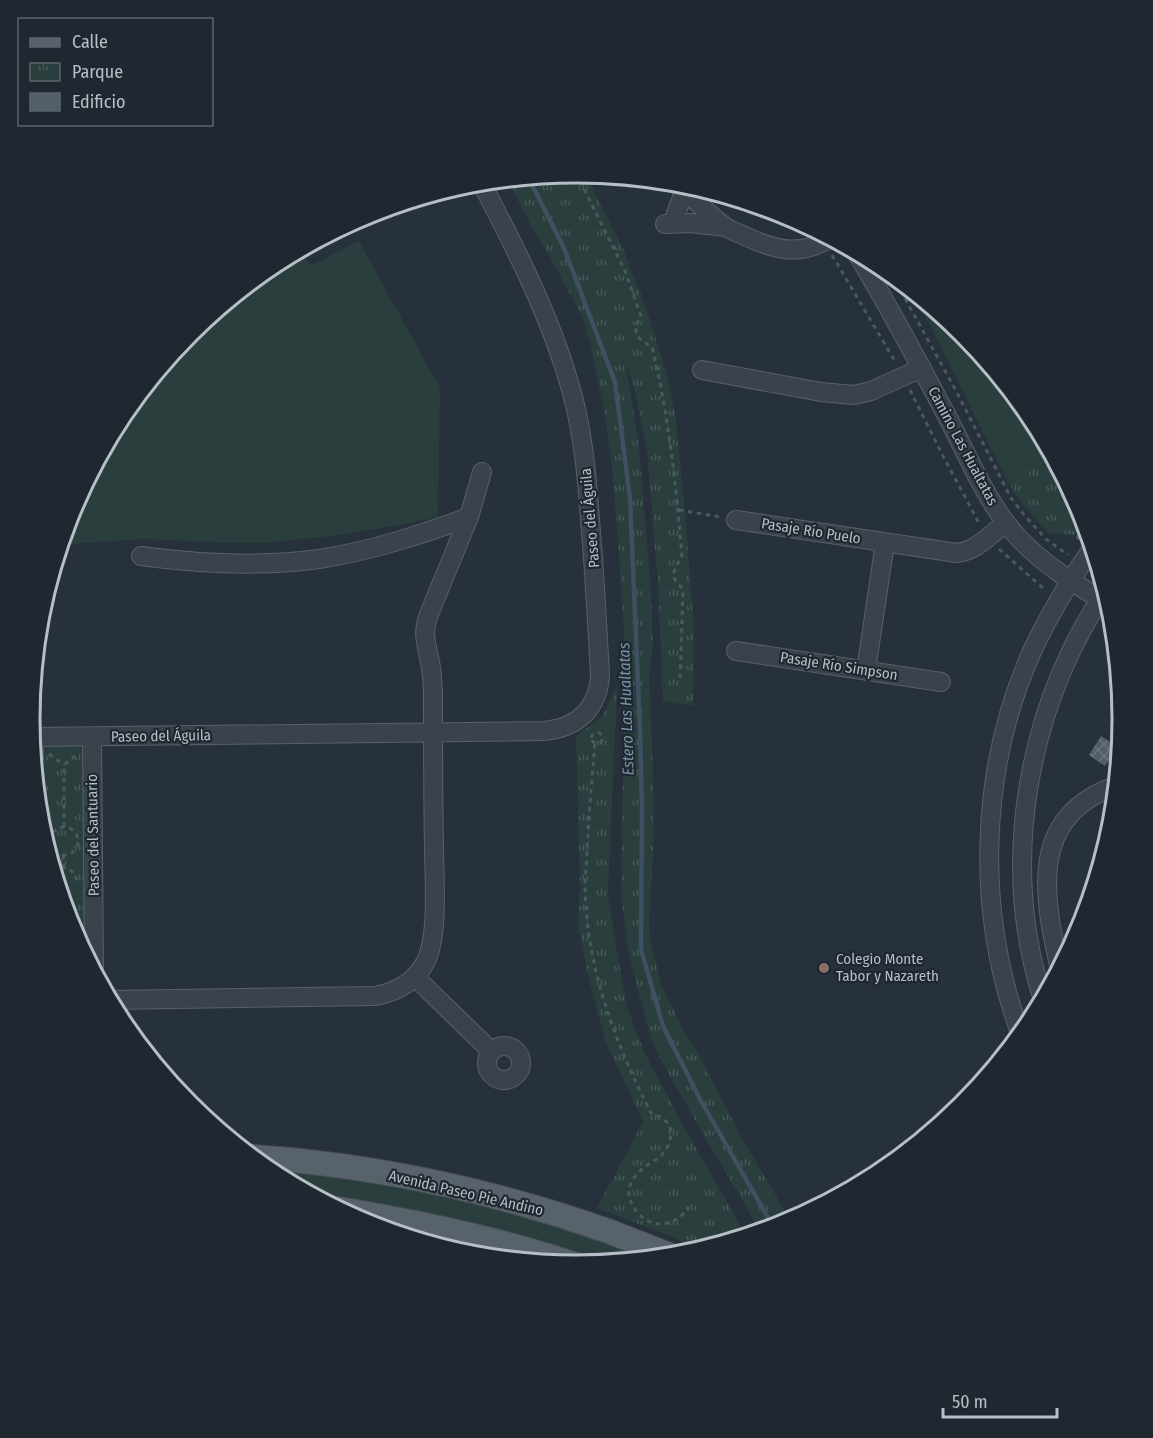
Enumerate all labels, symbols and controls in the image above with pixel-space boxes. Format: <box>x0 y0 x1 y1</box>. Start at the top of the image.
legend <box>18 18 213 126</box>
text: Calle <box>72 31 108 53</box>
text: Parque <box>72 61 123 83</box>
text: Edificio <box>72 91 125 113</box>
street label: Camino Las Hualtatas <box>924 384 1002 508</box>
street label: Paseo del Águila <box>577 467 603 569</box>
street label: Pasaje Río Puelo <box>760 514 862 548</box>
water label: Estero Las Hualtatas <box>614 642 638 776</box>
street label: Pasaje Río Simpson <box>779 648 899 684</box>
street label: Paseo del Águila <box>111 726 211 746</box>
street label: Paseo del Santuario <box>83 774 103 896</box>
place label: Colegio Monte Tabor y Nazareth <box>836 950 939 985</box>
marker: Colegio Monte Tabor y Nazareth <box>817 961 831 975</box>
street label: Avenida Paseo Pie Andino <box>387 1166 545 1220</box>
scale bar <box>943 1381 1057 1419</box>
text: 50 m <box>952 1391 988 1413</box>

